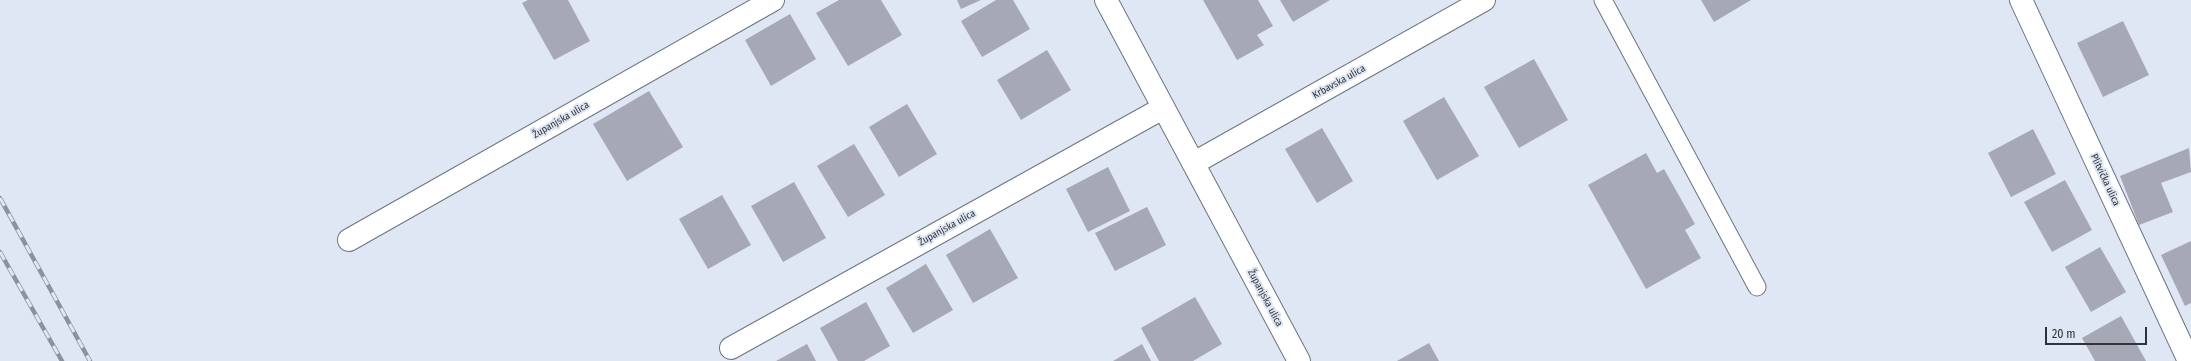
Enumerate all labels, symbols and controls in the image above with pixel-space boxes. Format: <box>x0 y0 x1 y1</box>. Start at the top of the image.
street label: Krbavska ulica <box>1310 63 1368 101</box>
street label: Županjska ulica <box>531 99 591 141</box>
street label: Plitvička ulica <box>2088 152 2122 208</box>
street label: Županjska ulica <box>916 207 978 249</box>
street label: Županjska ulica <box>1245 267 1285 329</box>
scale bar <box>2047 319 2149 345</box>
text: 20 m <box>2052 327 2076 341</box>

